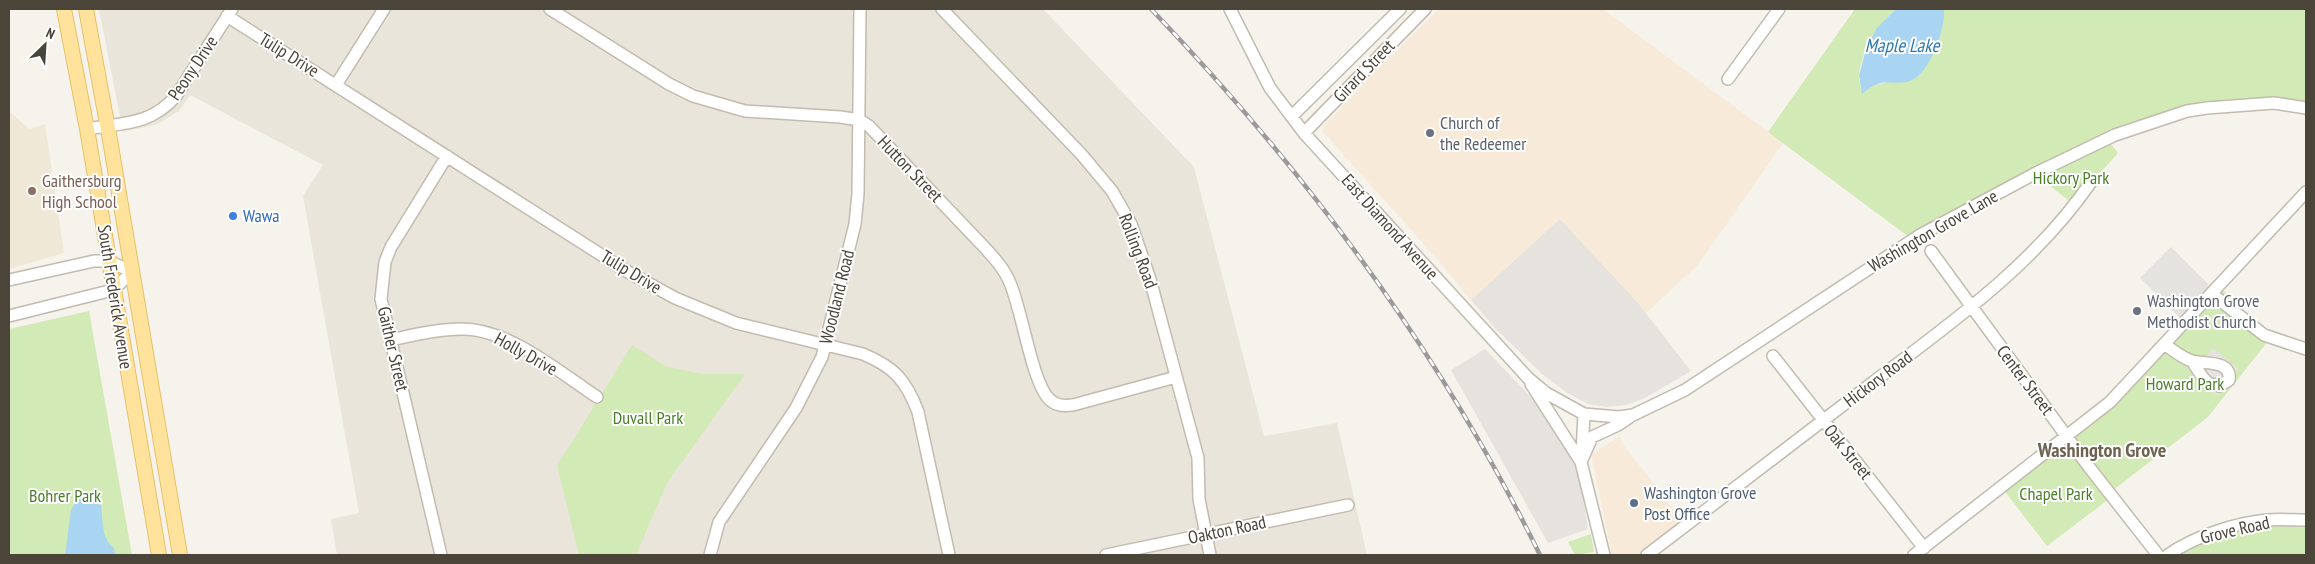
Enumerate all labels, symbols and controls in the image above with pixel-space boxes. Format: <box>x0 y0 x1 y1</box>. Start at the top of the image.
north arrow <box>20 20 70 70</box>
text: N <box>43 23 58 43</box>
street label: Tulip Drive <box>255 27 324 82</box>
street label: Peony Drive <box>163 31 223 105</box>
water label: Maple Lake <box>1865 33 1940 57</box>
street label: Girard Street <box>1328 34 1399 107</box>
place label: Church of the Redeemer <box>1440 111 1526 155</box>
marker: Church of the Redeemer <box>1424 127 1436 139</box>
street label: Hutton Street <box>873 130 948 207</box>
park label: Hickory Park <box>2033 166 2109 189</box>
place label: Gaithersburg High School <box>42 169 122 213</box>
street label: East Diamond Avenue <box>1337 169 1444 284</box>
street label: Washington Grove Lane <box>1864 184 2002 277</box>
marker: Gaithersburg High School <box>26 185 38 197</box>
place label: Wawa <box>243 204 280 227</box>
marker: Wawa <box>227 210 239 222</box>
street label: Rolling Road <box>1114 210 1163 291</box>
street label: South Frederick Avenue <box>93 223 138 371</box>
street label: Tulip Drive <box>597 245 666 299</box>
street label: Woodland Road <box>814 247 859 346</box>
place label: Washington Grove Methodist Church <box>2147 289 2259 333</box>
street label: Gaither Street <box>373 304 414 394</box>
marker: Washington Grove Methodist Church <box>2131 305 2143 317</box>
street label: Holly Drive <box>491 327 562 380</box>
street label: Center Street <box>1992 340 2059 419</box>
street label: Hickory Road <box>1839 345 1917 412</box>
park label: Howard Park <box>2146 372 2224 395</box>
park label: Duvall Park <box>613 406 683 429</box>
street label: Oak Street <box>1819 419 1878 484</box>
district label: Washington Grove <box>2037 437 2166 463</box>
place label: Washington Grove Post Office <box>1644 481 1756 525</box>
park label: Chapel Park <box>2019 482 2093 505</box>
park label: Bohrer Park <box>29 484 101 507</box>
marker: Washington Grove Post Office <box>1628 497 1640 509</box>
street label: Oakton Road <box>1186 510 1268 549</box>
street label: Grove Road <box>2198 510 2272 549</box>

